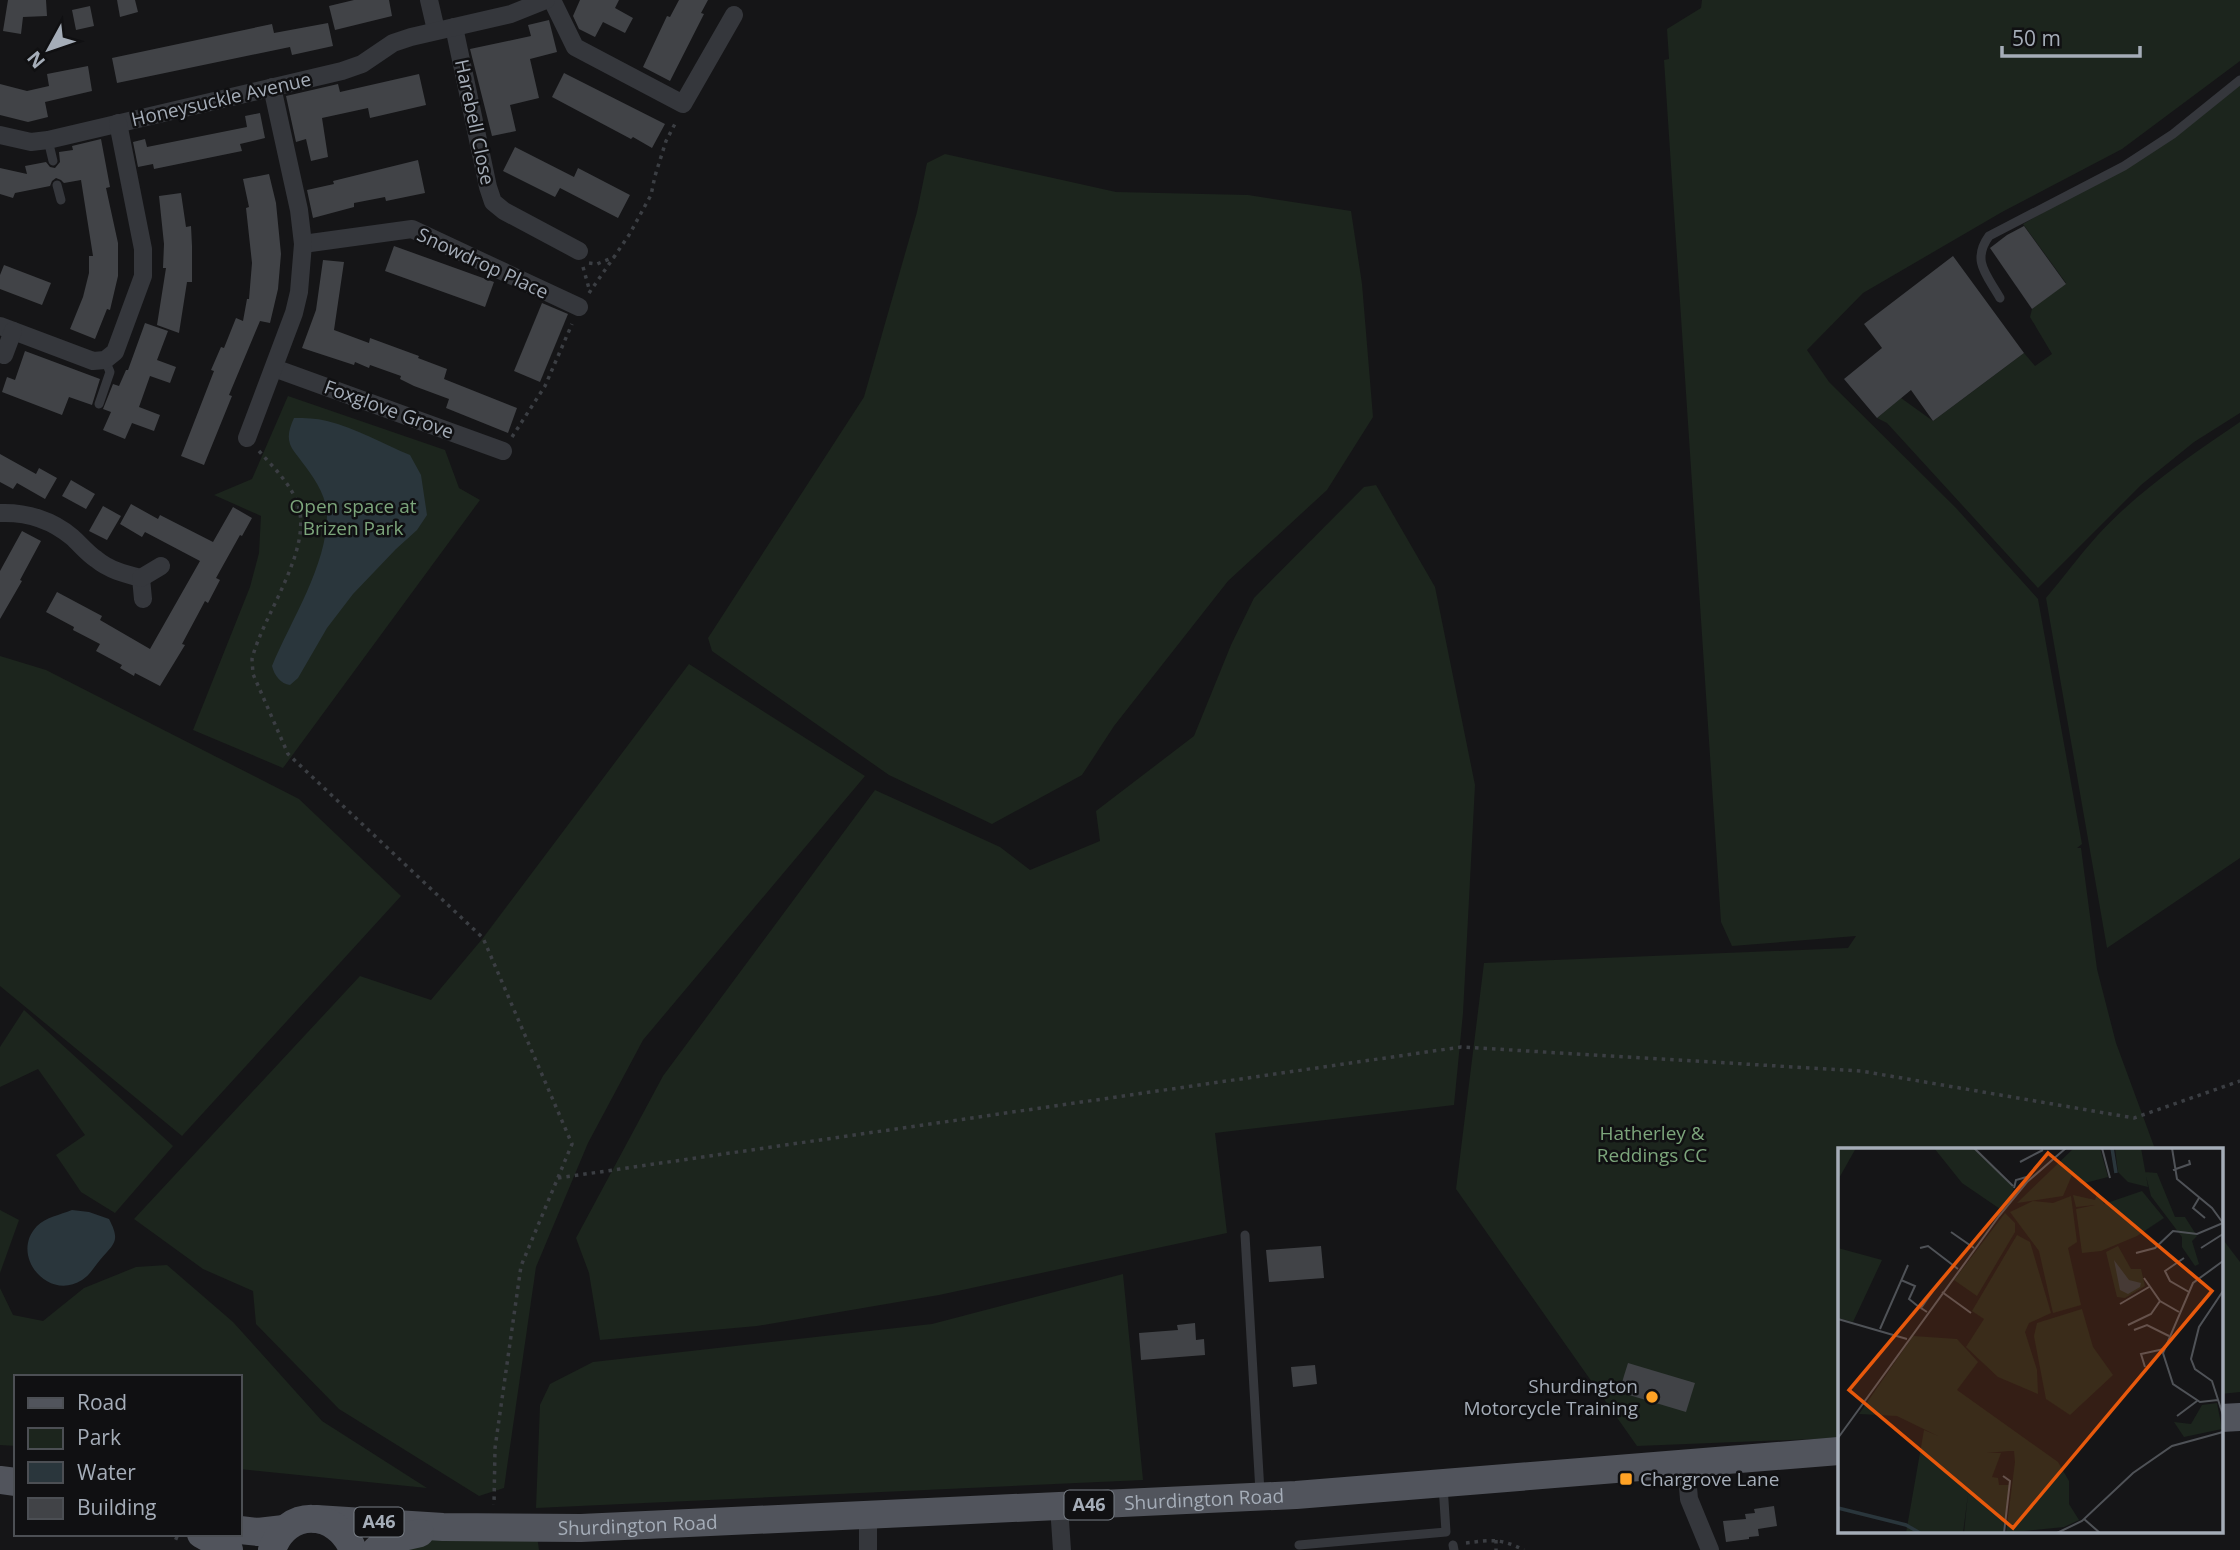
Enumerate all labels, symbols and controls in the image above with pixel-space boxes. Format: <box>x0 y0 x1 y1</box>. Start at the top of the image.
north arrow <box>14 14 84 84</box>
scale bar <box>2002 14 2140 58</box>
text: 50 m <box>2012 24 2061 52</box>
text: N <box>21 46 51 74</box>
street label: Harebell Close <box>449 57 501 187</box>
street label: Honeysuckle Avenue <box>129 66 313 132</box>
street label: Snowdrop Place <box>413 221 553 305</box>
street label: Foxglove Grove <box>321 374 457 444</box>
park label: Open space at Brizen Park <box>290 493 417 541</box>
park label: Hatherley & Reddings CC <box>1597 1120 1707 1168</box>
inset map <box>1838 1148 2222 1532</box>
place label: Shurdington Motorcycle Training <box>1463 1373 1638 1421</box>
legend <box>14 1375 242 1536</box>
text: Road <box>77 1388 127 1416</box>
marker: Shurdington Motorcycle Training <box>1644 1389 1660 1405</box>
text: Park <box>77 1423 121 1451</box>
text: Water <box>77 1458 136 1486</box>
place label: Chargrove Lane <box>1640 1466 1779 1492</box>
marker: Chargrove Lane <box>1618 1471 1634 1487</box>
street label: Shurdington Road <box>1124 1483 1285 1516</box>
road number: A46 <box>1064 1490 1114 1520</box>
text: Building <box>77 1493 156 1521</box>
road number: A46 <box>354 1507 404 1536</box>
street label: Shurdington Road <box>558 1509 718 1541</box>

